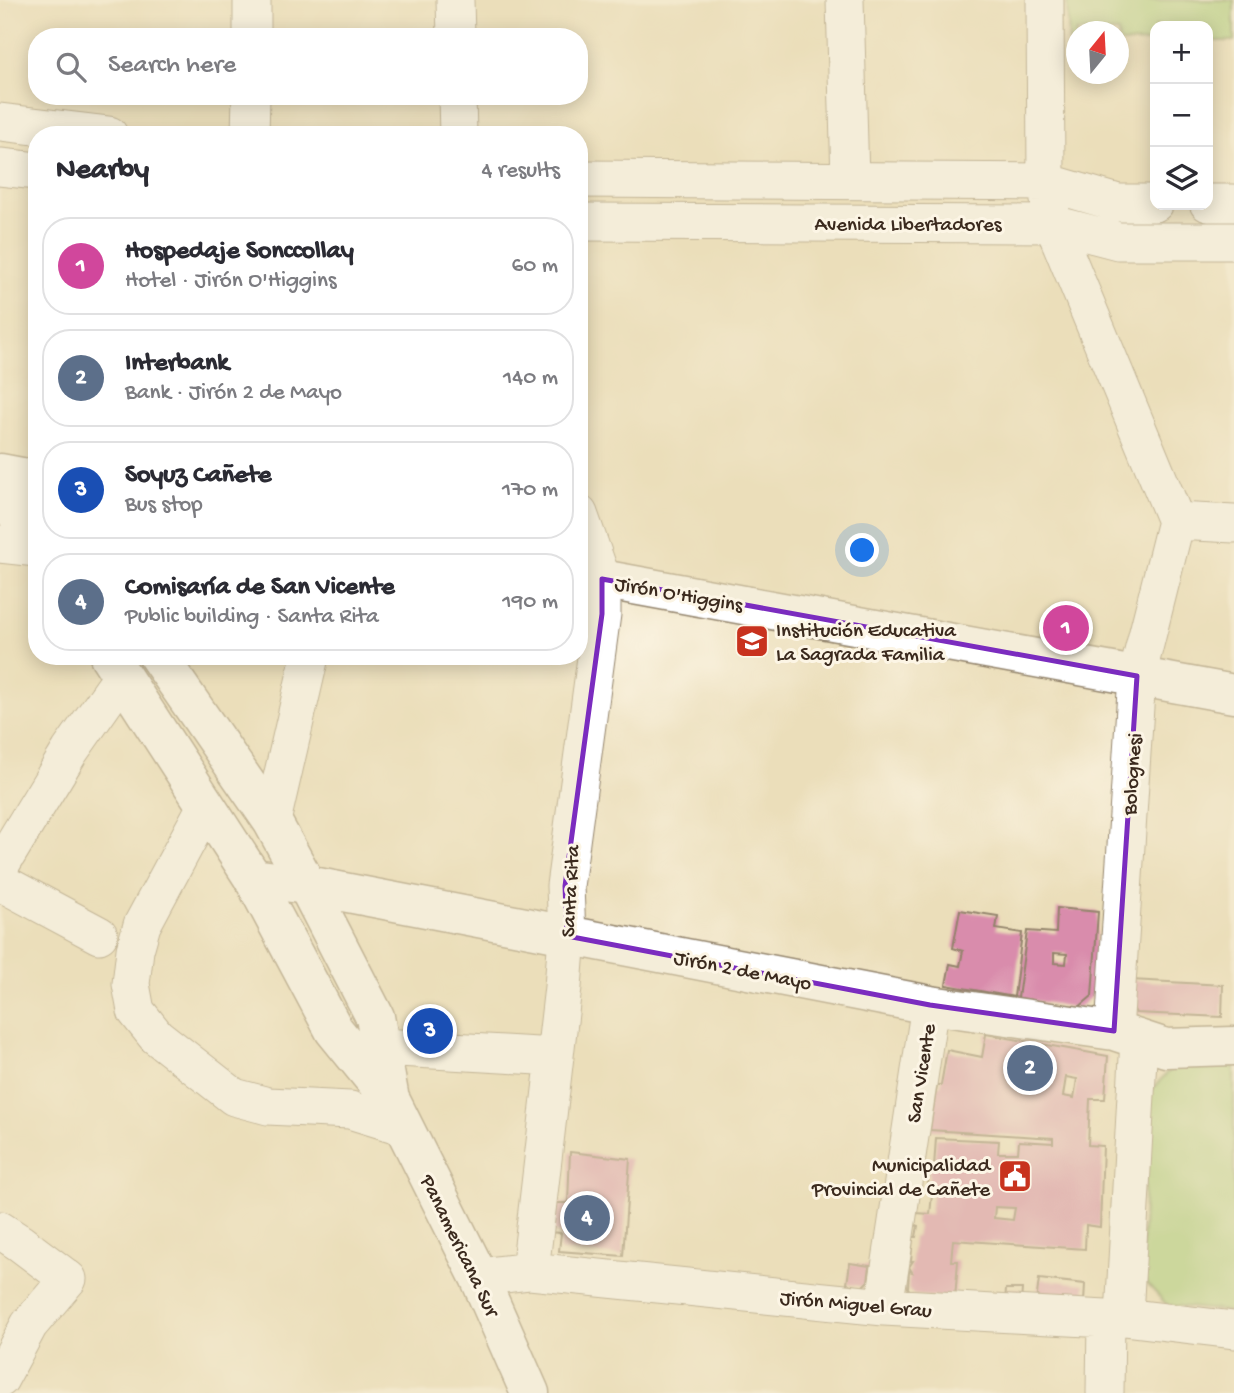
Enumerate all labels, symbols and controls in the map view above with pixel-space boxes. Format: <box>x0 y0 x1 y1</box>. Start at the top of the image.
north arrow <box>1066 21 1129 84</box>
map controls <box>1150 21 1213 210</box>
button: + <box>1150 21 1213 84</box>
search box <box>28 28 588 105</box>
icon: search <box>52 48 90 86</box>
text: Search here <box>108 51 236 82</box>
button: − <box>1150 84 1213 147</box>
button: layers <box>1150 147 1213 210</box>
text: Nearby <box>56 154 149 189</box>
text: 4 results <box>481 158 560 185</box>
street label: Avenida Libertadores <box>815 214 1003 239</box>
text: Hospedaje Sonccollay <box>125 237 354 268</box>
text: 1 <box>76 253 86 280</box>
text: 60 m <box>512 253 558 280</box>
text: Hotel · Jirón O'Higgins <box>125 268 336 295</box>
text: Interbank <box>125 349 229 380</box>
text: 2 <box>75 365 87 392</box>
text: 140 m <box>503 365 558 392</box>
text: Bank · Jirón 2 de Mayo <box>125 380 342 407</box>
text: Soyuz Cañete <box>125 461 272 492</box>
text: 3 <box>75 477 87 504</box>
text: 170 m <box>502 477 558 504</box>
text: Bus stop <box>125 492 203 519</box>
your location <box>845 533 879 567</box>
text: Comisaría de San Vicente <box>125 573 395 604</box>
street label: Jirón O'Higgins <box>612 573 746 620</box>
text: 4 <box>76 589 86 616</box>
text: 190 m <box>502 589 558 616</box>
pin: 1 <box>1043 602 1089 654</box>
text: Public building · Santa Rita <box>125 604 379 631</box>
place label: Institución Educativa La Sagrada Familia <box>776 620 957 669</box>
school or university icon: Institución Educativa La Sagrada Familia <box>733 622 771 660</box>
street label: Bolognesi <box>1119 732 1150 817</box>
street label: Santa Rita <box>558 843 587 938</box>
street label: Jirón 2 de Mayo <box>671 947 813 998</box>
pin: 3 <box>407 1005 453 1057</box>
street label: San Vicente <box>903 1021 944 1125</box>
pin: 2 <box>1007 1042 1053 1094</box>
place label: Municipalidad Provincial de Cañete <box>811 1155 992 1204</box>
public building icon: Municipalidad Provincial de Cañete <box>996 1157 1034 1195</box>
street label: Panamericana Sur <box>412 1170 504 1323</box>
pin: 4 <box>564 1192 610 1244</box>
street label: Jirón Miguel Grau <box>779 1287 933 1326</box>

